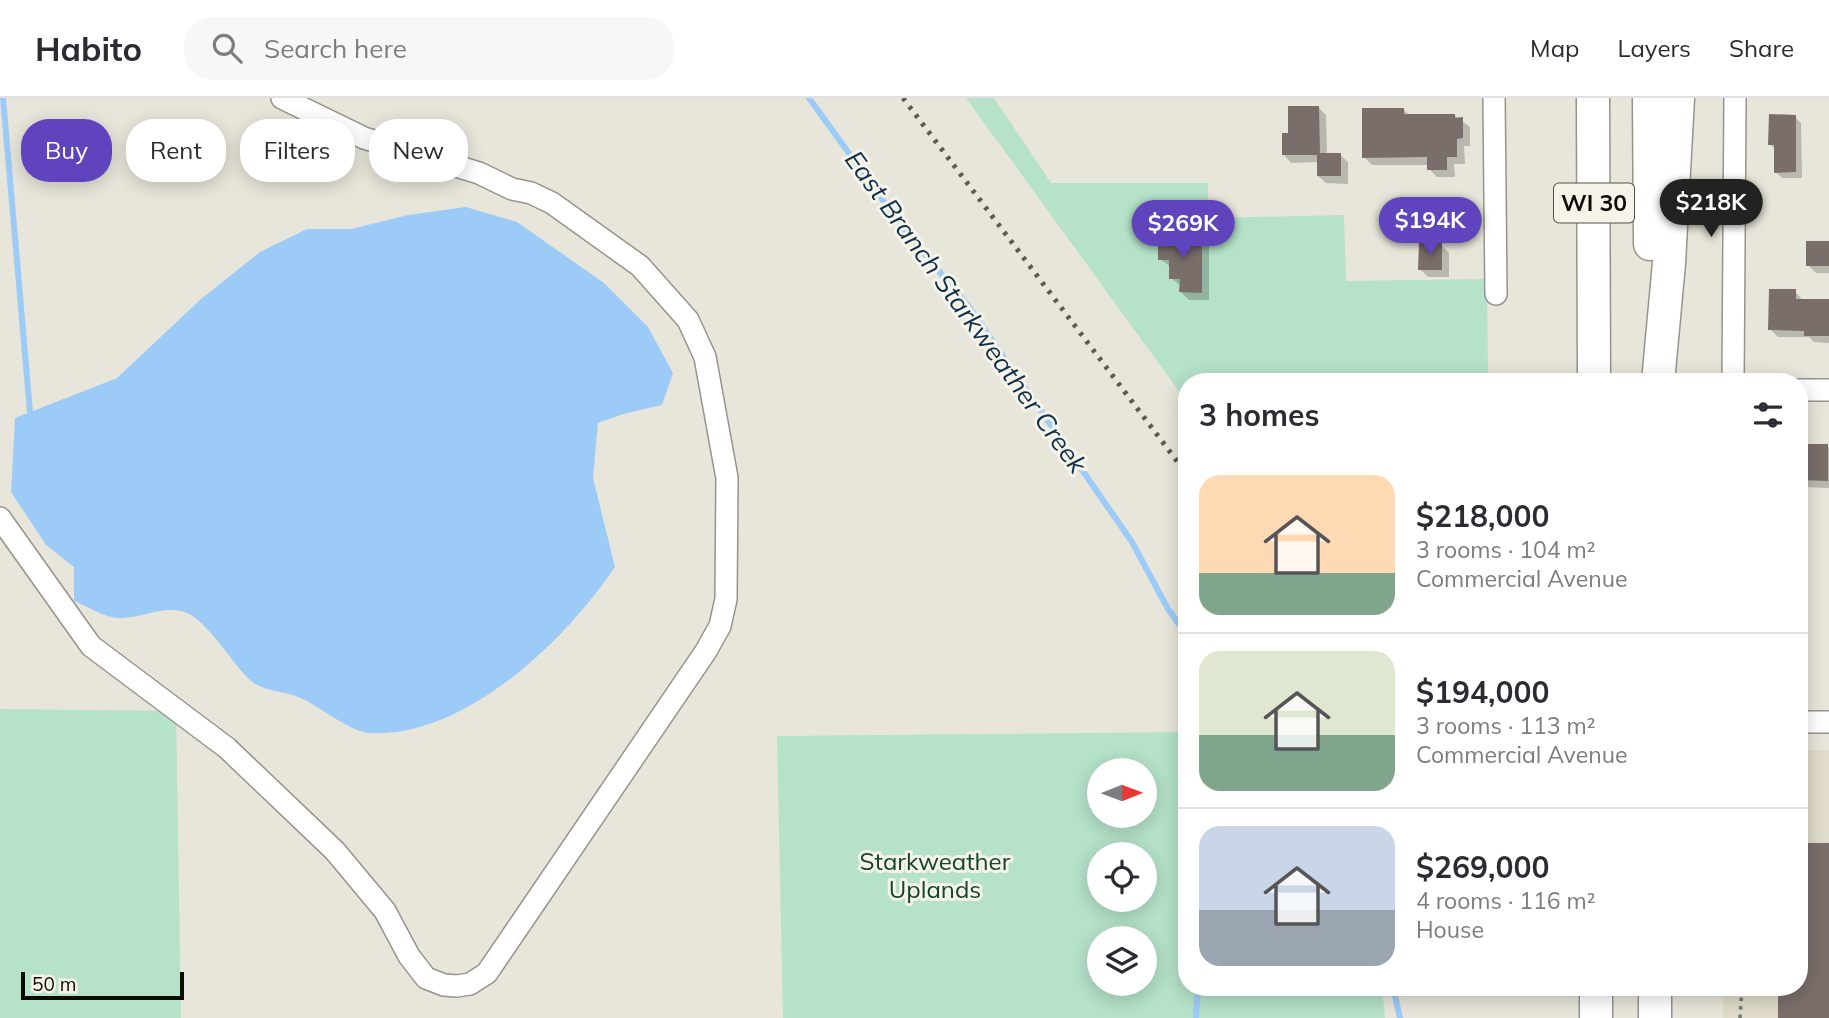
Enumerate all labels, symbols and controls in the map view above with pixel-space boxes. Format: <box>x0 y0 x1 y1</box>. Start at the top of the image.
search box <box>184 17 674 80</box>
text: Habito <box>35 28 142 69</box>
icon: search <box>208 29 246 67</box>
text: Search here <box>264 32 407 65</box>
text: Map <box>1530 33 1579 63</box>
text: Layers <box>1617 33 1691 63</box>
text: Share <box>1729 33 1794 63</box>
chip: Buy <box>21 119 112 182</box>
chip: Rent <box>126 119 226 182</box>
chip: Filters <box>240 119 355 182</box>
chip: New <box>369 119 468 182</box>
water label: East Branch Starkweather Creek <box>838 144 1095 480</box>
pin: $218K <box>1662 180 1760 239</box>
road number: WI 30 <box>1554 184 1634 222</box>
text: $218K <box>1676 187 1746 216</box>
pin: $194K <box>1381 198 1479 257</box>
pin: $269K <box>1134 200 1232 260</box>
text: $194K <box>1395 205 1465 234</box>
text: $269K <box>1148 208 1218 237</box>
text: 3 homes <box>1199 396 1320 434</box>
icon: filters <box>1749 396 1787 434</box>
text: $218,000 <box>1416 497 1549 535</box>
icon: home <box>1255 503 1339 587</box>
text: 3 rooms · 104 m² <box>1416 535 1596 564</box>
text: Commercial Avenue <box>1416 564 1627 593</box>
text: $194,000 <box>1416 673 1549 711</box>
icon: home <box>1255 679 1339 763</box>
text: 3 rooms · 113 m² <box>1416 711 1596 740</box>
text: Commercial Avenue <box>1416 740 1627 769</box>
north arrow <box>1087 758 1157 828</box>
map controls <box>1087 758 1157 996</box>
button: locate <box>1087 842 1157 912</box>
park label: Starkweather Uplands <box>860 846 1011 904</box>
text: $269,000 <box>1416 848 1549 886</box>
icon: home <box>1255 854 1339 938</box>
text: 4 rooms · 116 m² <box>1416 886 1596 915</box>
text: House <box>1416 915 1484 944</box>
button: layers <box>1087 926 1157 996</box>
scale bar <box>21 969 184 1001</box>
text: 50 m <box>32 972 76 996</box>

